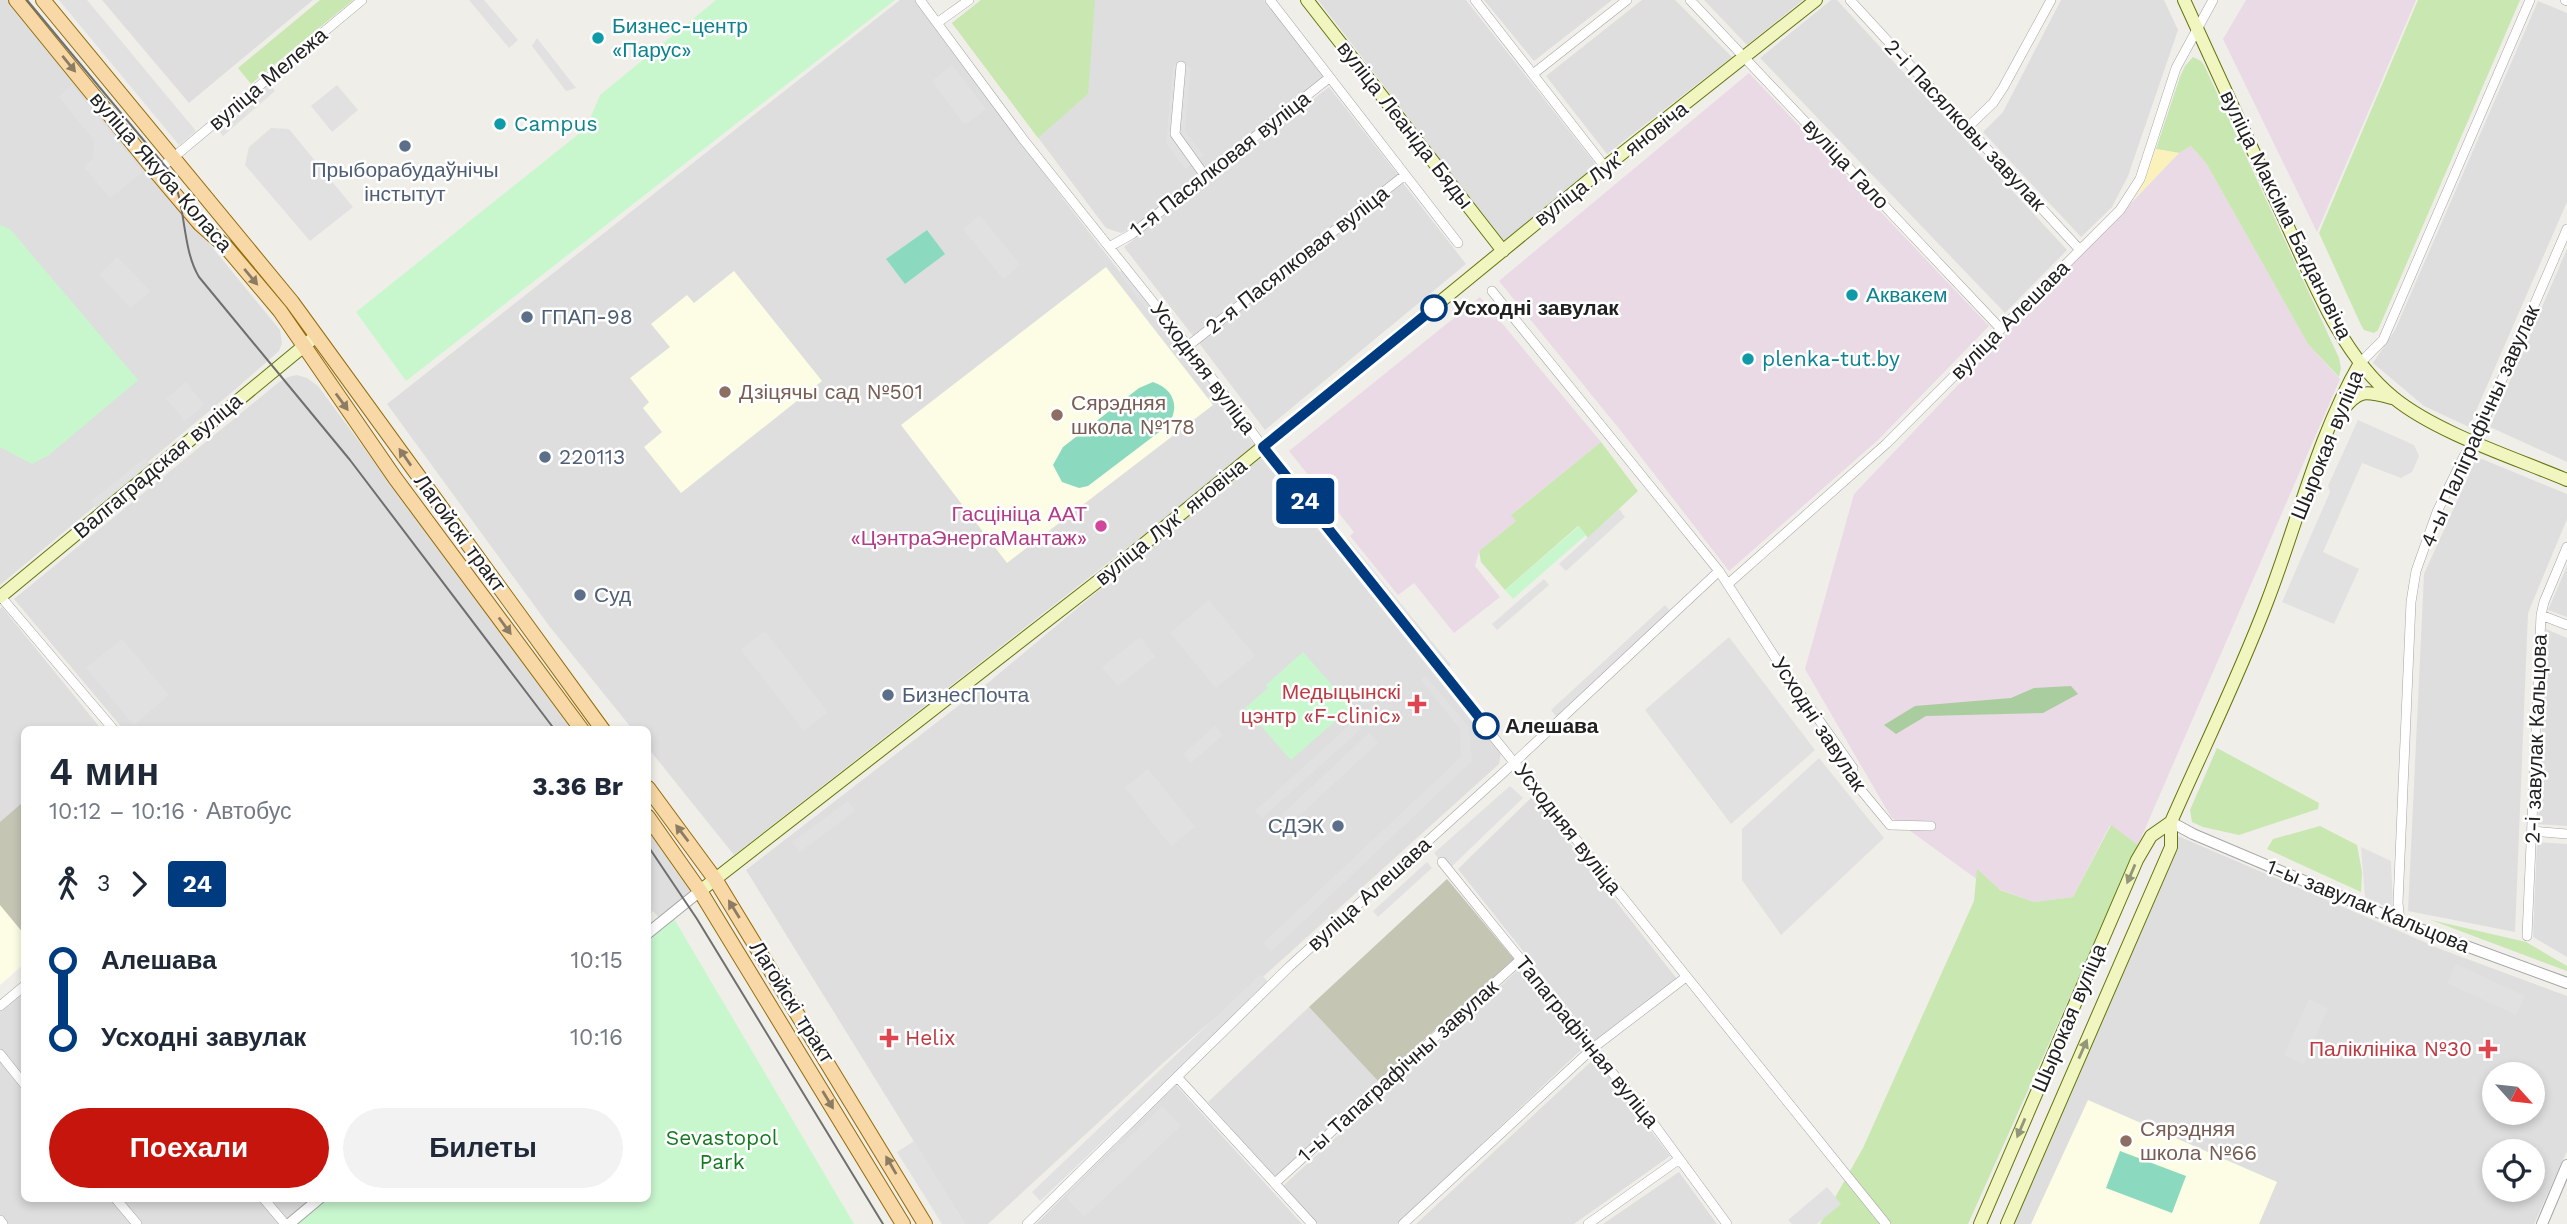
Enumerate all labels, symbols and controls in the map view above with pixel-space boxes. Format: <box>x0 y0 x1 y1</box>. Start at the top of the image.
place label: Бизнес-центр «Парус» <box>612 13 748 62</box>
street label: вуліца Мележа <box>203 22 332 135</box>
marker: Бизнес-центр «Парус» <box>590 30 606 46</box>
street label: 2-і Пасялковы завулак <box>1880 34 2052 216</box>
street label: вуліца Леаніда Бяды <box>1332 36 1479 213</box>
one-way arrow <box>61 55 76 72</box>
street label: 1-я Пасялковая вуліца <box>1125 85 1315 242</box>
street label: вуліца Максіма Багдановіча <box>2215 86 2358 344</box>
street label: вуліца Якуба Коласа <box>85 87 238 257</box>
street label: вуліца Лукʼяновіча <box>1529 96 1693 231</box>
place label: Campus <box>514 111 598 136</box>
street label: вуліца Гало <box>1798 113 1895 214</box>
marker: Campus <box>492 116 508 132</box>
marker: Прыборабудаўнічы інстытут <box>397 138 413 154</box>
place label: Прыборабудаўнічы інстытут <box>311 157 499 206</box>
street label: 2-я Пасялковая вуліца <box>1200 180 1394 339</box>
street label: вуліца Алешава <box>1945 255 2074 384</box>
one-way arrow <box>243 268 258 285</box>
place label: Аквакем <box>1866 282 1947 307</box>
marker: Аквакем <box>1844 287 1860 303</box>
marker: Усходні завулак <box>1421 295 1447 321</box>
place label: Усходні завулак <box>1453 295 1619 320</box>
street label: Усходняя вуліца <box>1146 297 1261 439</box>
street label: 4-ы Паліграфічны завулак <box>2415 300 2545 551</box>
place label: ГПАП-98 <box>541 304 633 329</box>
marker: ГПАП-98 <box>519 309 535 325</box>
place label: plenka-tut.by <box>1762 346 1900 371</box>
marker: plenka-tut.by <box>1740 351 1756 367</box>
street label: Шырокая вуліца <box>2285 366 2368 523</box>
place label: Дзіцячы сад №501 <box>739 379 923 404</box>
marker: Дзіцячы сад №501 <box>717 384 733 400</box>
street label: Валгаградская вуліца <box>69 388 247 543</box>
place label: Сярэдняя школа №178 <box>1071 390 1195 439</box>
one-way arrow <box>335 393 349 411</box>
marker: Сярэдняя школа №178 <box>1049 407 1065 423</box>
place label: 220113 <box>559 444 625 469</box>
one-way arrow <box>398 448 412 466</box>
marker: 220113 <box>537 449 553 465</box>
street label: вуліца Лукʼяновіча <box>1090 453 1252 590</box>
street label: Лагойскі тракт <box>409 469 512 597</box>
line badge: 24 <box>1274 478 1336 524</box>
text: 24 <box>1290 487 1320 515</box>
place label: Гасцініца ААТ «ЦэнтраЭнергаМантаж» <box>850 501 1087 550</box>
marker: Гасцініца ААТ «ЦэнтраЭнергаМантаж» <box>1093 518 1109 534</box>
place label: Суд <box>594 582 631 607</box>
marker: Суд <box>572 587 588 603</box>
one-way arrow <box>498 617 512 635</box>
street label: 2-і завулак Кальцова <box>2519 633 2552 844</box>
street label: Усходні завулак <box>1767 652 1872 796</box>
place label: Медыцынскі цэнтр «F-clinic» <box>1241 679 1401 728</box>
place label: БизнесПочта <box>902 682 1030 707</box>
marker: БизнесПочта <box>880 687 896 703</box>
marker: Медыцынскі цэнтр «F-clinic» <box>1407 694 1427 714</box>
marker: Алешава <box>1473 713 1499 739</box>
place label: Алешава <box>1505 713 1599 738</box>
text: 4 мин <box>49 750 159 794</box>
street label: Усходняя вуліца <box>1510 758 1627 899</box>
text: 3.36 Br <box>532 771 623 801</box>
text: 10:12 – 10:16 · Автобус <box>49 798 291 825</box>
place label: СДЭК <box>1268 813 1325 838</box>
marker: СДЭК <box>1330 818 1346 834</box>
one-way arrow <box>676 824 690 842</box>
street label: вуліца Алешава <box>1302 831 1436 956</box>
street label: 1-ы завулак Кальцова <box>2263 853 2474 958</box>
one-way arrow <box>2125 864 2137 884</box>
icon: walk <box>49 865 87 903</box>
icon: forward <box>120 865 158 903</box>
text: 3 <box>97 870 110 897</box>
text: 24 <box>182 870 212 898</box>
one-way arrow <box>727 899 740 918</box>
street label: Лагойскі тракт <box>745 936 840 1068</box>
street label: Шырокая вуліца <box>2026 939 2111 1096</box>
text: Алешава <box>101 945 217 975</box>
text: 10:15 <box>571 947 623 974</box>
street label: Тапаграфічная вуліца <box>1510 951 1665 1133</box>
street label: 1-ы Тапаграфічны завулак <box>1292 974 1503 1167</box>
text: Усходні завулак <box>101 1022 306 1052</box>
text: 10:16 <box>570 1024 623 1051</box>
place label: Helix <box>905 1025 956 1050</box>
marker: Helix <box>879 1028 899 1048</box>
place label: Паліклініка №30 <box>2309 1036 2472 1061</box>
one-way arrow <box>2077 1039 2089 1059</box>
marker: Паліклініка №30 <box>2478 1039 2498 1059</box>
north arrow <box>2482 1062 2544 1125</box>
map controls <box>2482 1062 2545 1202</box>
one-way arrow <box>821 1090 834 1110</box>
button: Поехали <box>49 1108 329 1188</box>
button: Билеты <box>343 1108 623 1188</box>
place label: Сярэдняя школа №66 <box>2140 1116 2257 1165</box>
one-way arrow <box>2015 1118 2027 1138</box>
park label: Sevastopol Park <box>666 1125 779 1174</box>
marker: Сярэдняя школа №66 <box>2118 1133 2134 1149</box>
button: locate <box>2482 1139 2545 1202</box>
one-way arrow <box>884 1156 897 1175</box>

